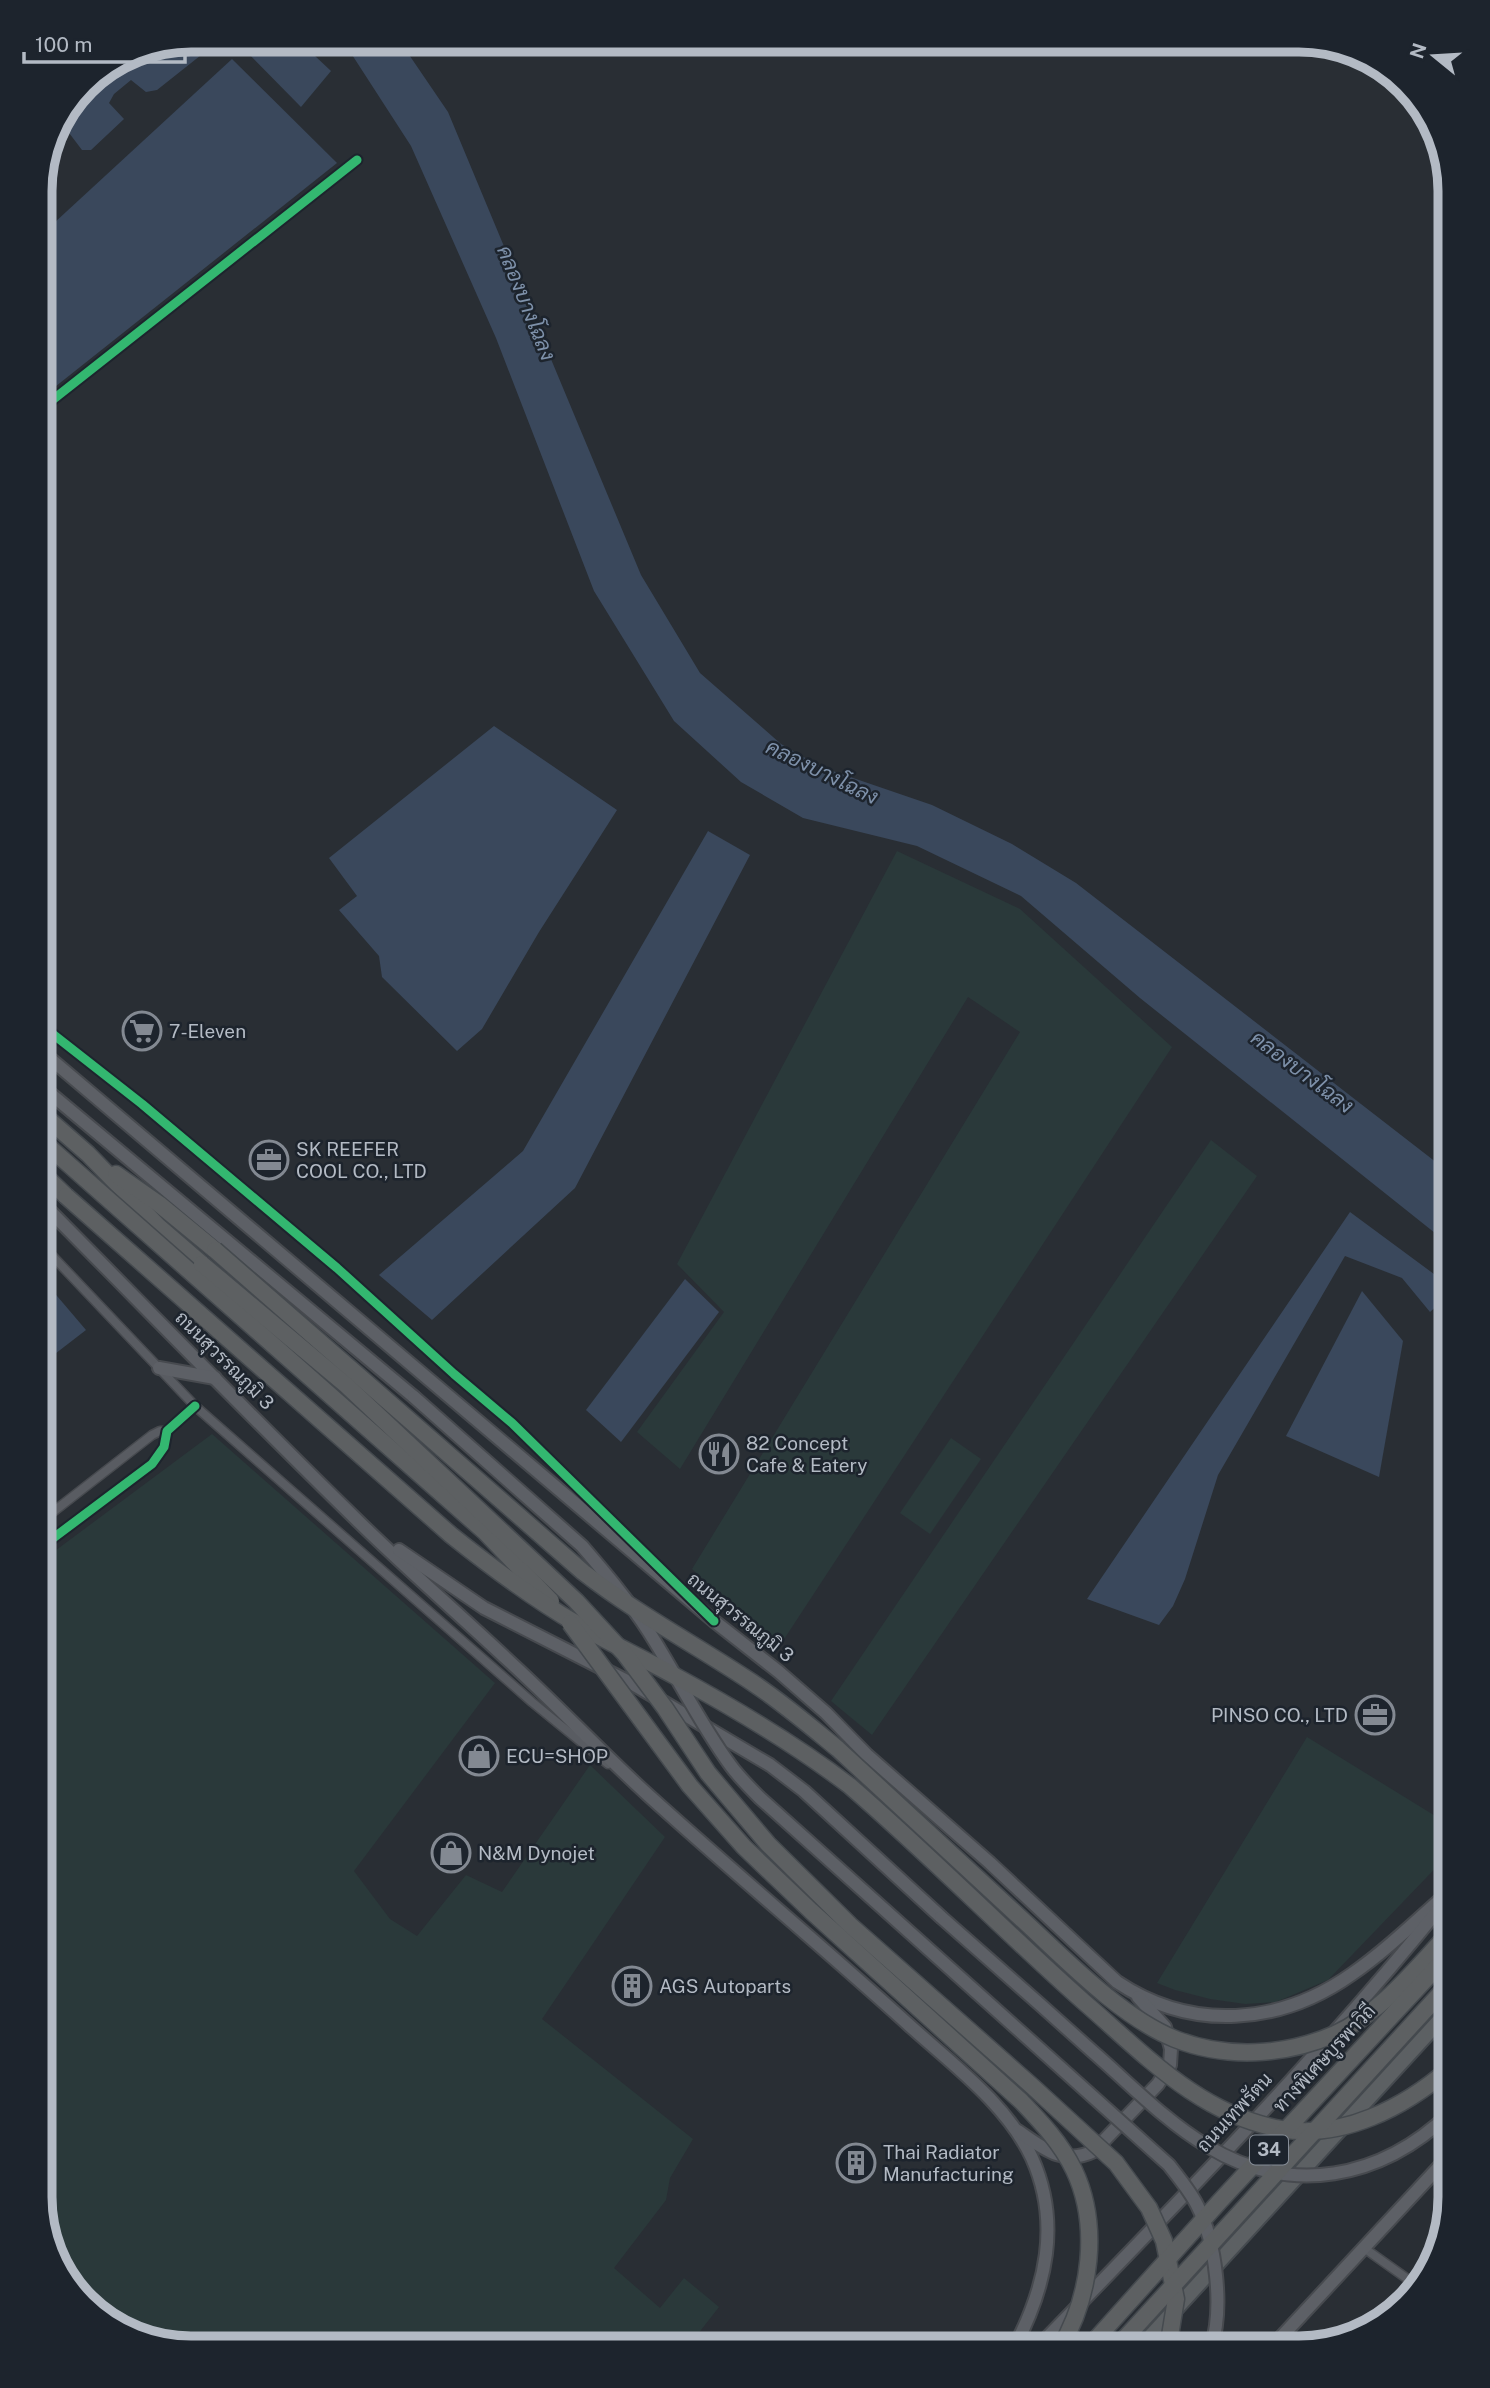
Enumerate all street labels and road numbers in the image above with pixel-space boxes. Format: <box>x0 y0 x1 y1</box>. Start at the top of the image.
street label: ถนนสุวรรณภูมิ 3 <box>169 1306 279 1416</box>
street label: ถนนสุวรรณภูมิ 3 <box>682 1568 799 1669</box>
street label: ทางพิเศษบูรพาวิถี <box>1268 1999 1382 2118</box>
street label: ถนนเทพรัตน <box>1192 2068 1276 2156</box>
road number: 34 <box>1250 2136 1288 2164</box>

